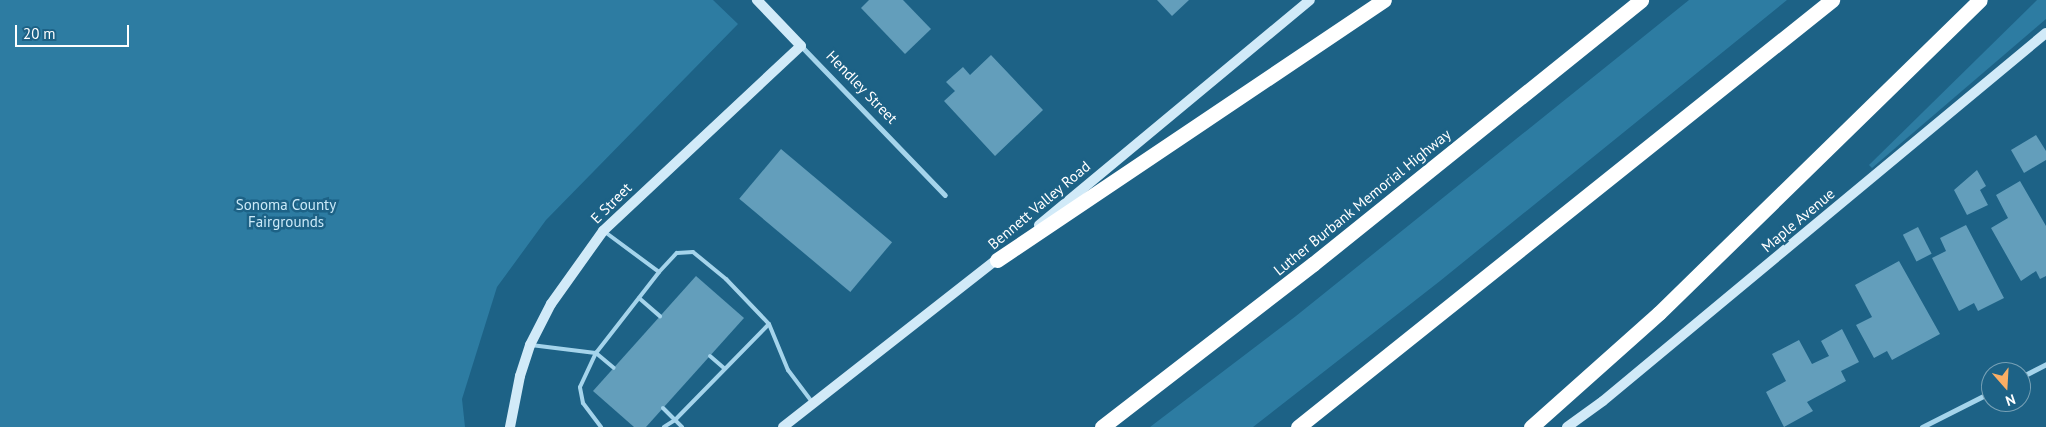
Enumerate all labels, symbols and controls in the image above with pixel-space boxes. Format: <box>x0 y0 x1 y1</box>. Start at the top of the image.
scale bar <box>18 15 131 47</box>
text: 20 m <box>23 24 56 43</box>
street label: Hendley Street <box>823 47 901 127</box>
street label: Luther Burbank Memorial Highway <box>1270 125 1454 279</box>
street label: Bennett Valley Road <box>984 157 1094 253</box>
street label: E Street <box>587 179 635 227</box>
street label: Maple Avenue <box>1758 184 1838 256</box>
park label: Sonoma County Fairgrounds <box>236 195 336 230</box>
north arrow <box>1981 362 2031 412</box>
text: N <box>2003 390 2018 410</box>

